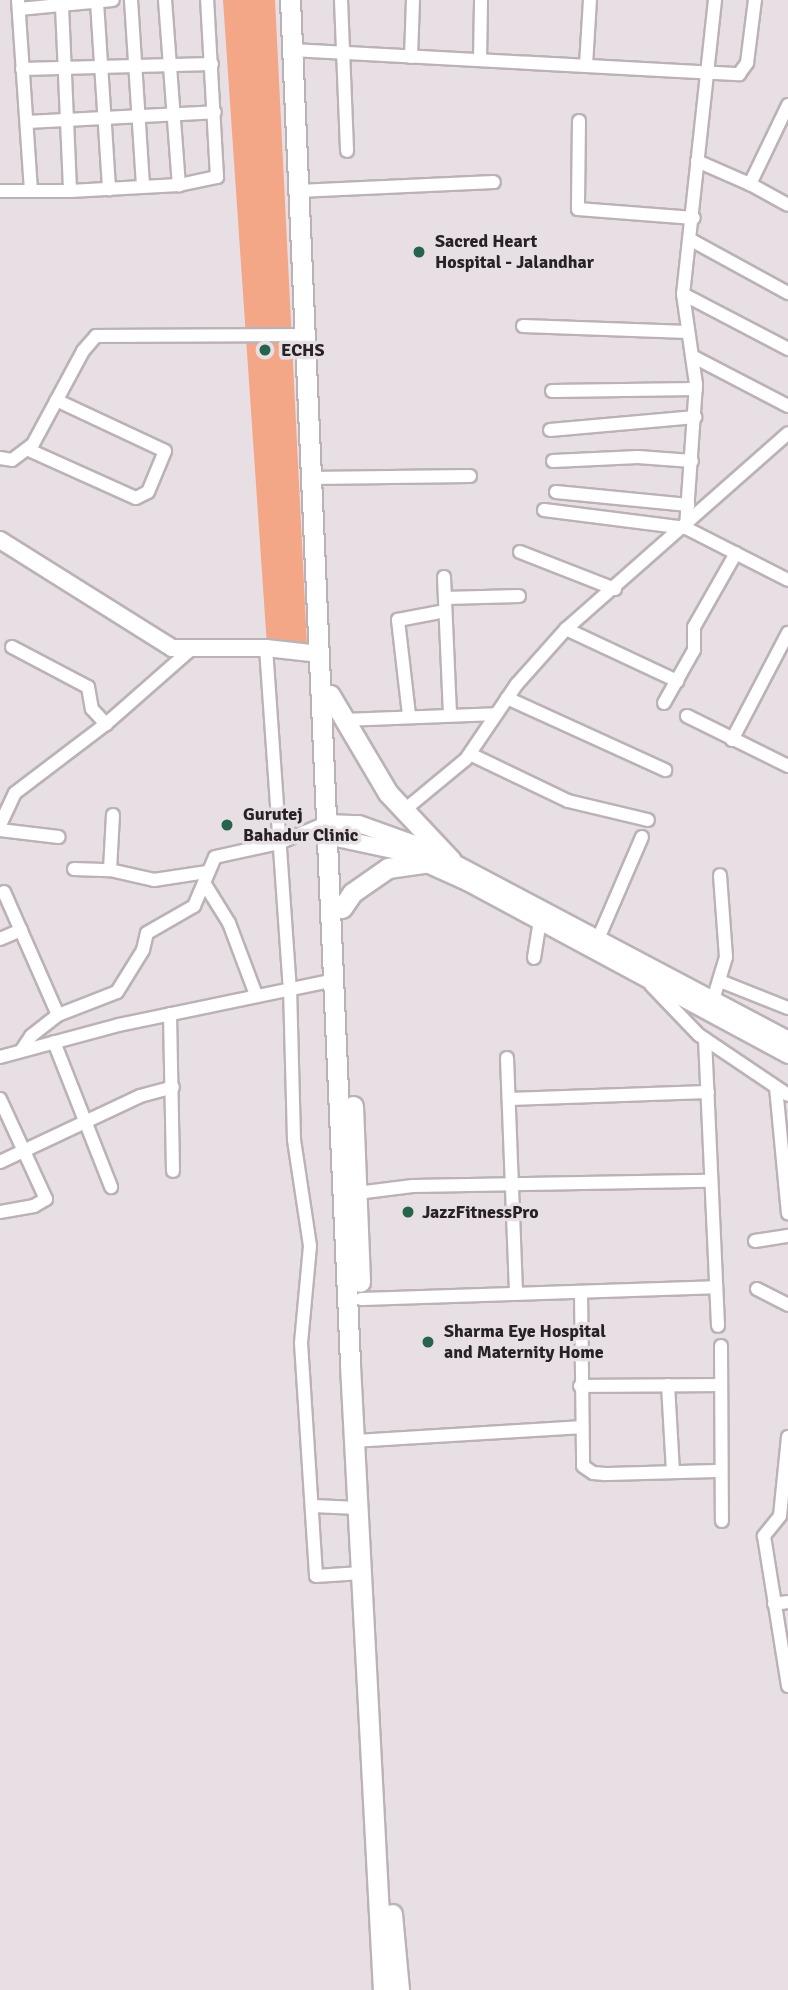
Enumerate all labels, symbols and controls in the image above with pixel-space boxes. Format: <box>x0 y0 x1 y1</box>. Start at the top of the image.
place label: Sacred Heart Hospital - Jalandhar <box>435 231 594 274</box>
marker: Sacred Heart Hospital - Jalandhar <box>409 242 429 262</box>
place label: ECHS <box>281 339 324 361</box>
marker: ECHS <box>255 340 275 360</box>
place label: Gurutej Bahadur Clinic <box>243 804 358 846</box>
marker: Gurutej Bahadur Clinic <box>217 815 237 835</box>
place label: JazzFitnessPro <box>422 1201 539 1223</box>
marker: JazzFitnessPro <box>400 1204 416 1220</box>
place label: Sharma Eye Hospital and Maternity Home <box>444 1321 606 1364</box>
marker: Sharma Eye Hospital and Maternity Home <box>418 1332 438 1352</box>

